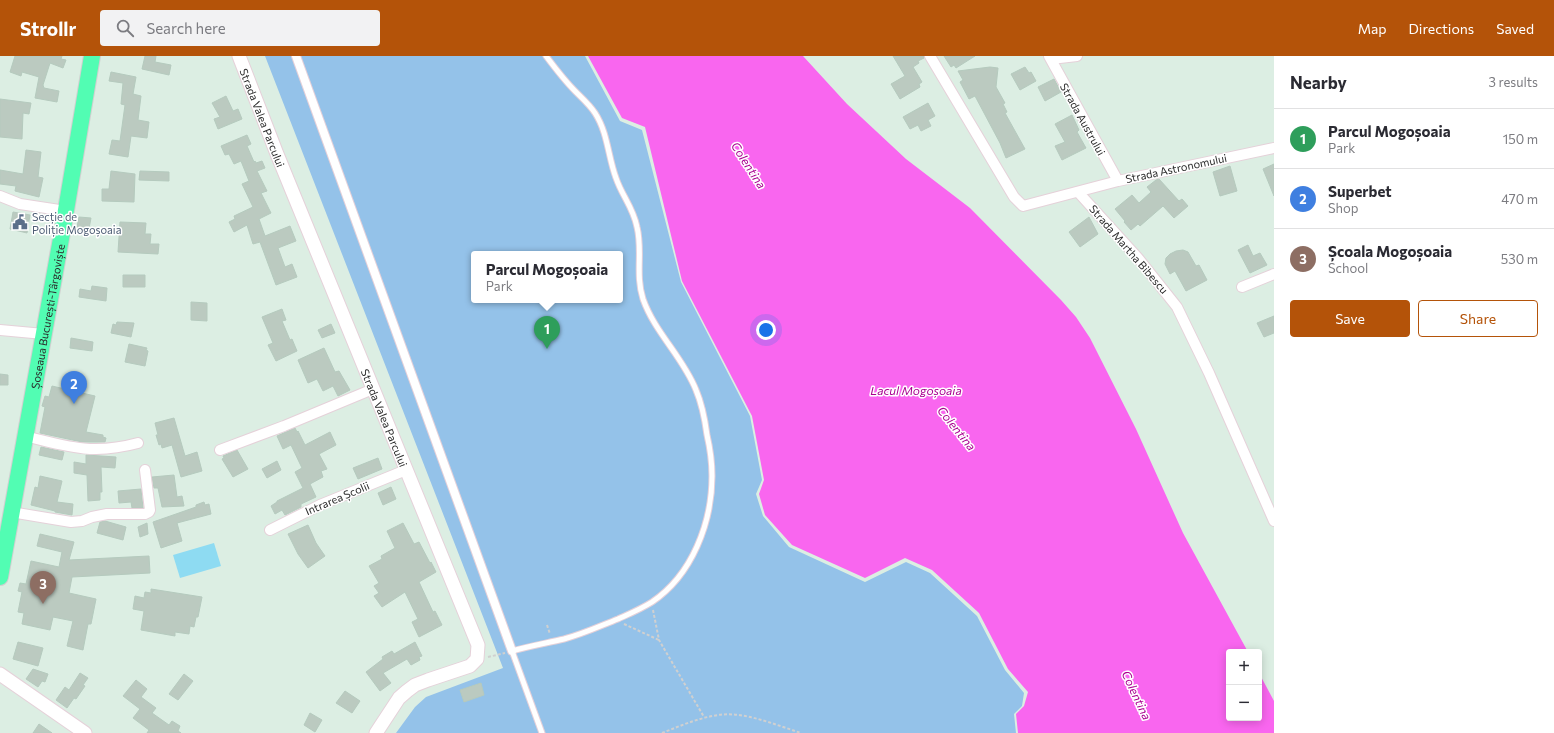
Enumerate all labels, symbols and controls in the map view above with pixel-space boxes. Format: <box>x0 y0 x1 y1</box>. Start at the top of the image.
search box <box>100 10 380 46</box>
text: Strollr <box>20 17 76 40</box>
icon: search <box>114 17 136 39</box>
text: Search here <box>146 19 226 37</box>
text: Map <box>1358 20 1387 37</box>
text: Directions <box>1409 20 1474 37</box>
text: Saved <box>1496 20 1534 37</box>
street label: Strada Valea Parcului <box>238 66 288 169</box>
text: Nearby <box>1290 72 1347 93</box>
text: 3 results <box>1489 74 1538 90</box>
street label: Strada Austrului <box>1058 81 1108 158</box>
text: Parcul Mogoșoaia <box>1328 122 1451 140</box>
text: 1 <box>1300 131 1306 147</box>
text: 150 m <box>1503 131 1538 147</box>
water label: Colentina <box>729 139 769 191</box>
text: Park <box>1328 140 1355 156</box>
street label: Strada Astronomului <box>1124 151 1228 185</box>
text: Superbet <box>1328 182 1392 200</box>
text: 2 <box>1299 191 1307 207</box>
text: 470 m <box>1501 191 1538 207</box>
text: Shop <box>1328 200 1359 216</box>
street label: Strada Martha Bibescu <box>1087 202 1171 296</box>
place label: Secție de Poliție Mogoșoaia <box>32 210 121 237</box>
public building icon: Secție de Poliție Mogoșoaia <box>11 213 29 231</box>
text: Școala Mogoșoaia <box>1328 242 1452 260</box>
street label: Șoseaua București-Târgoviște <box>28 243 66 390</box>
popup <box>471 251 623 303</box>
text: 3 <box>1299 251 1307 267</box>
text: 530 m <box>1501 251 1538 267</box>
text: Parcul Mogoșoaia <box>486 260 608 278</box>
text: School <box>1328 260 1368 276</box>
text: Park <box>486 278 513 294</box>
button: Save <box>1290 300 1410 337</box>
button: Share <box>1418 300 1538 337</box>
pin: 1 <box>534 316 560 349</box>
your location <box>756 320 776 340</box>
street label: Strada Valea Parcului <box>359 367 411 469</box>
pin: 2 <box>61 371 87 404</box>
water label: Lacul Mogoșoaia <box>870 383 962 398</box>
water label: Colentina <box>935 403 979 453</box>
street label: Intrarea Școlii <box>303 479 372 518</box>
pin: 3 <box>30 571 56 604</box>
map controls <box>1226 649 1262 721</box>
button: + <box>1226 649 1262 685</box>
water label: Colentina <box>1119 668 1155 722</box>
button: − <box>1226 685 1262 721</box>

